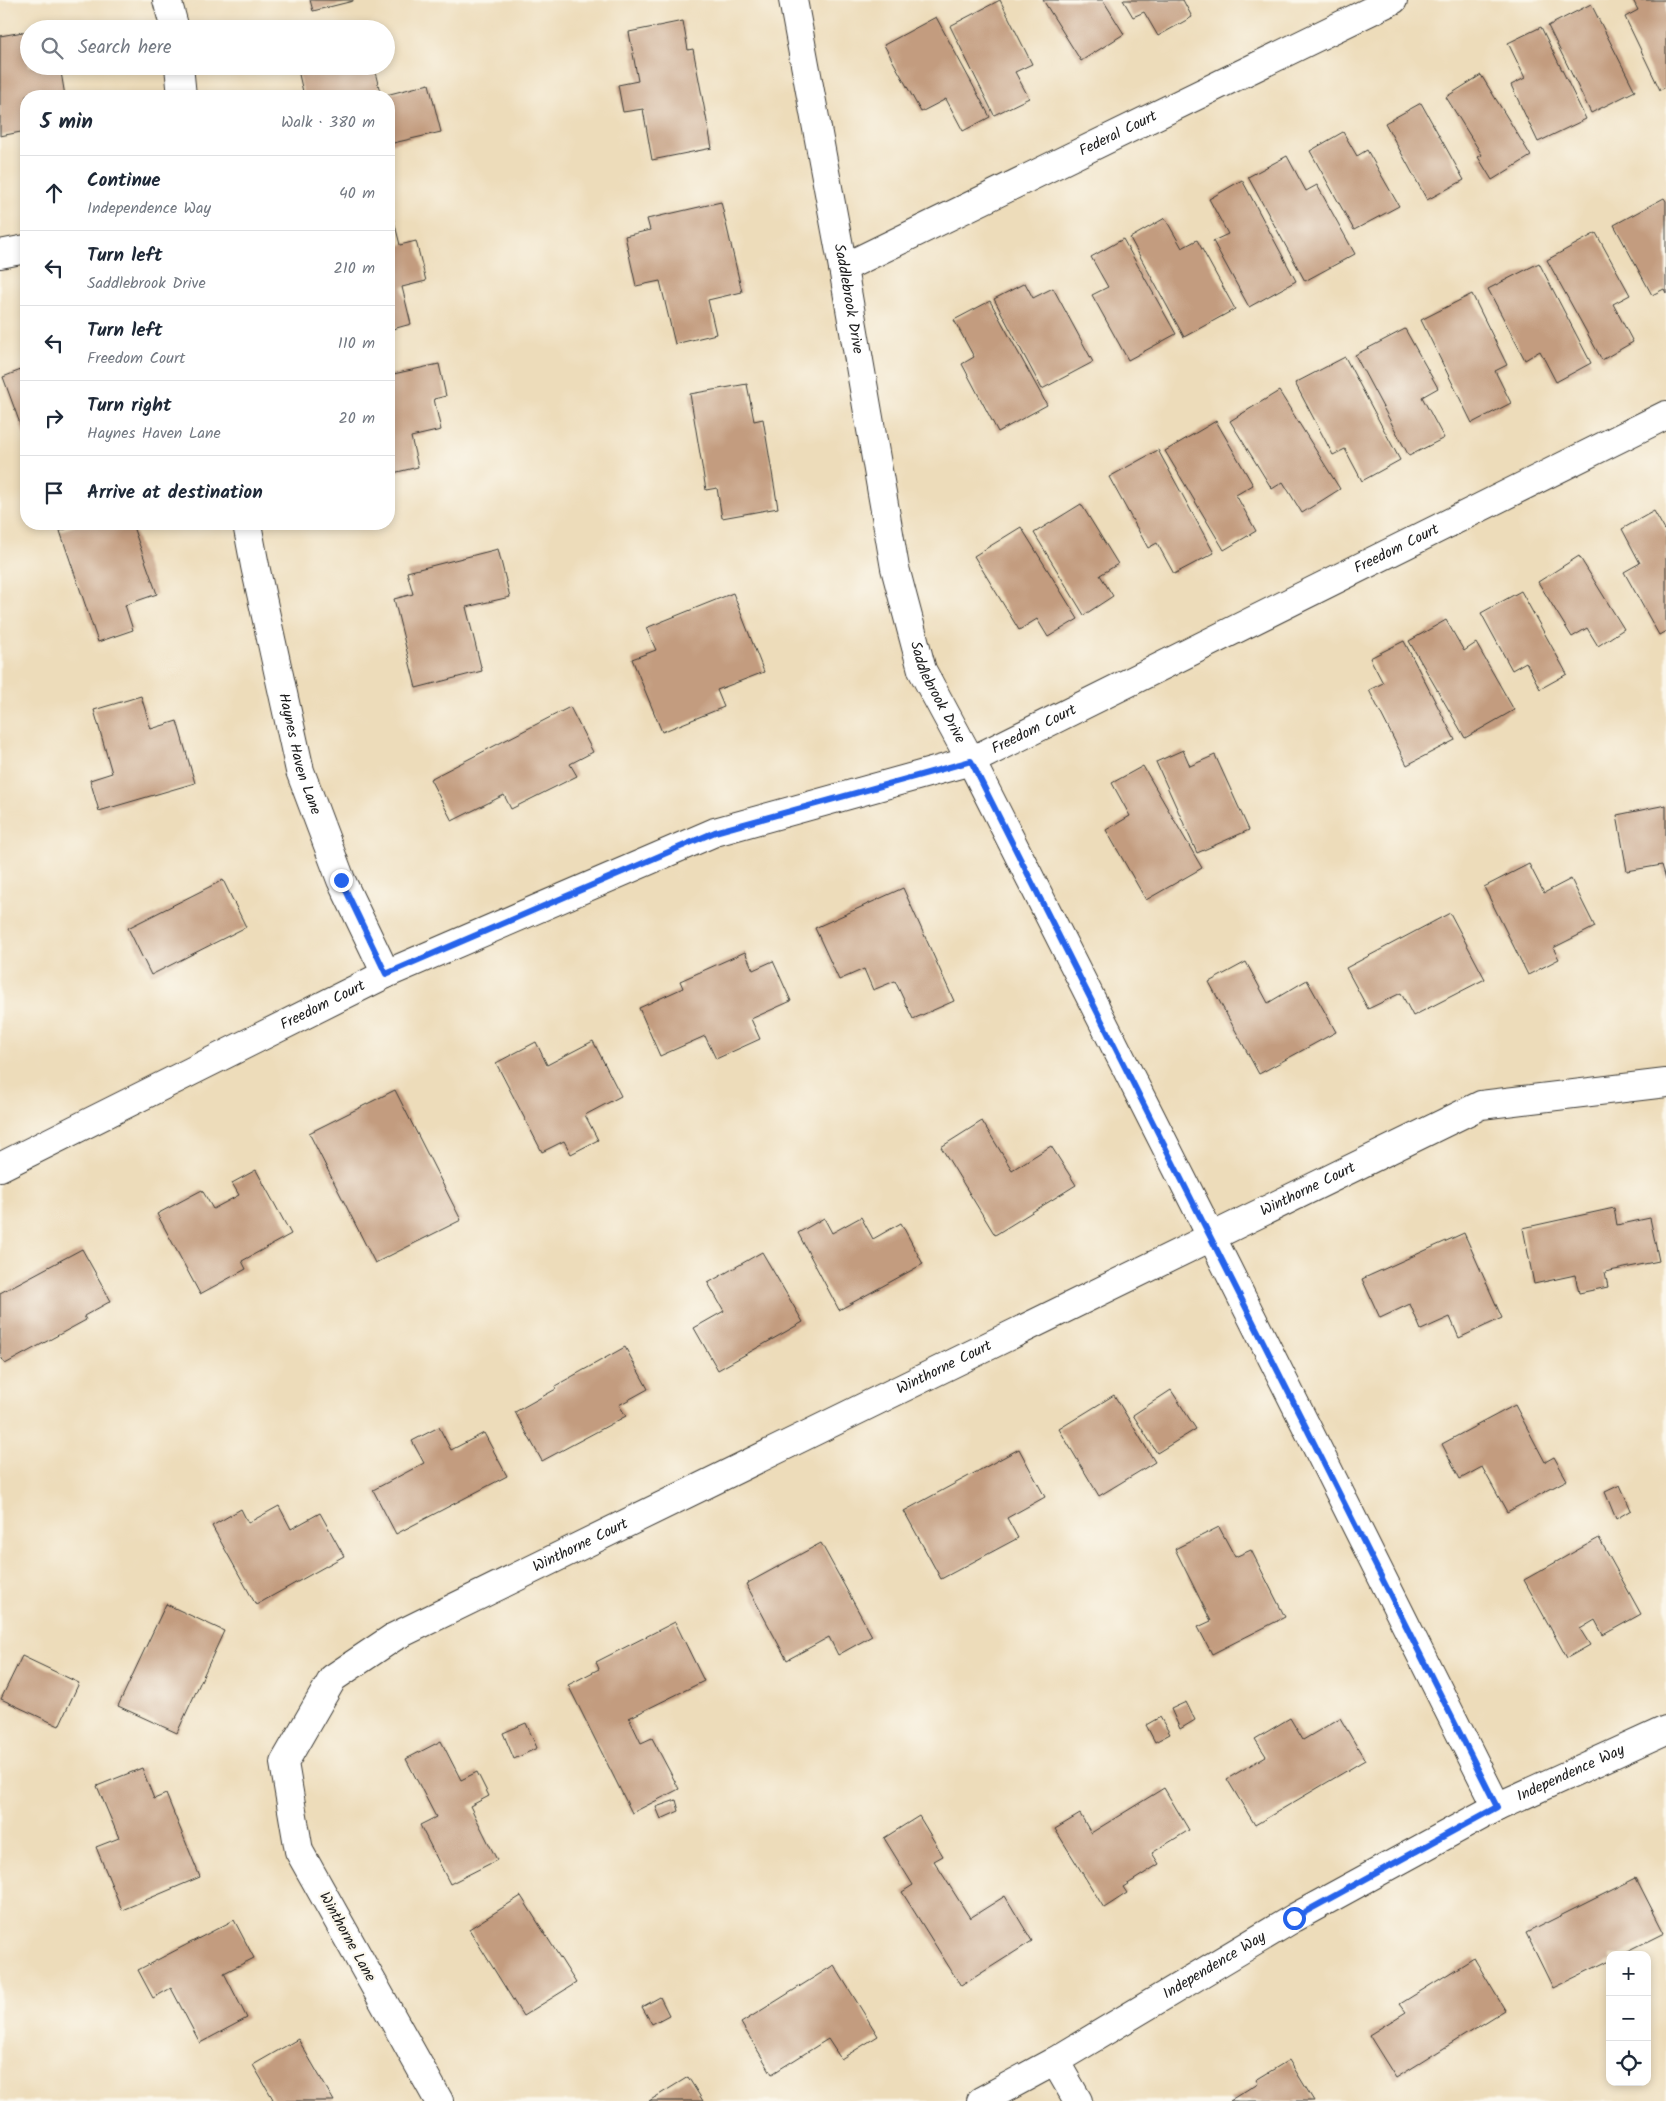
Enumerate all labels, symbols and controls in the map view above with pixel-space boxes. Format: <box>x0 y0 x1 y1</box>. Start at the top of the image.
search box <box>20 20 395 75</box>
text: Search here <box>78 33 172 63</box>
icon: search <box>38 34 66 62</box>
street label: Federal Court <box>1075 105 1161 163</box>
text: 5 min <box>40 106 93 139</box>
text: Walk · 380 m <box>281 110 375 135</box>
text: Continue <box>87 166 160 196</box>
icon: ahead <box>40 179 68 207</box>
text: 40 m <box>339 181 375 206</box>
text: Independence Way <box>87 196 211 221</box>
text: Turn left <box>87 241 162 271</box>
street label: Saddlebrook Drive <box>827 242 870 356</box>
icon: left <box>40 254 68 282</box>
text: 210 m <box>334 256 375 281</box>
text: Saddlebrook Drive <box>87 271 206 296</box>
text: Turn left <box>87 316 162 346</box>
icon: left <box>40 329 68 357</box>
text: 110 m <box>338 331 375 356</box>
text: Freedom Court <box>87 346 185 371</box>
text: Turn right <box>87 391 172 421</box>
icon: right <box>40 404 68 432</box>
text: 20 m <box>339 406 375 431</box>
text: Haynes Haven Lane <box>87 421 221 446</box>
text: Arrive at destination <box>87 478 263 508</box>
icon: arrive <box>40 479 68 507</box>
street label: Freedom Court <box>1350 518 1443 580</box>
street label: Saddlebrook Drive <box>903 639 972 748</box>
street label: Haynes Haven Lane <box>271 691 328 819</box>
street label: Freedom Court <box>987 698 1081 761</box>
route end <box>330 869 353 892</box>
street label: Freedom Court <box>276 974 370 1037</box>
street label: Winthorne Court <box>1256 1156 1360 1223</box>
street label: Winthorne Court <box>892 1334 996 1401</box>
street label: Winthorne Court <box>529 1512 632 1579</box>
street label: Independence Way <box>1513 1738 1630 1808</box>
street label: Winthorne Lane <box>312 1888 382 1987</box>
route start <box>1283 1907 1306 1930</box>
street label: Independence Way <box>1158 1925 1271 2006</box>
map controls <box>1606 1951 1651 2086</box>
button: + <box>1606 1951 1651 1996</box>
button: − <box>1606 1996 1651 2041</box>
button: locate <box>1606 2041 1651 2086</box>

